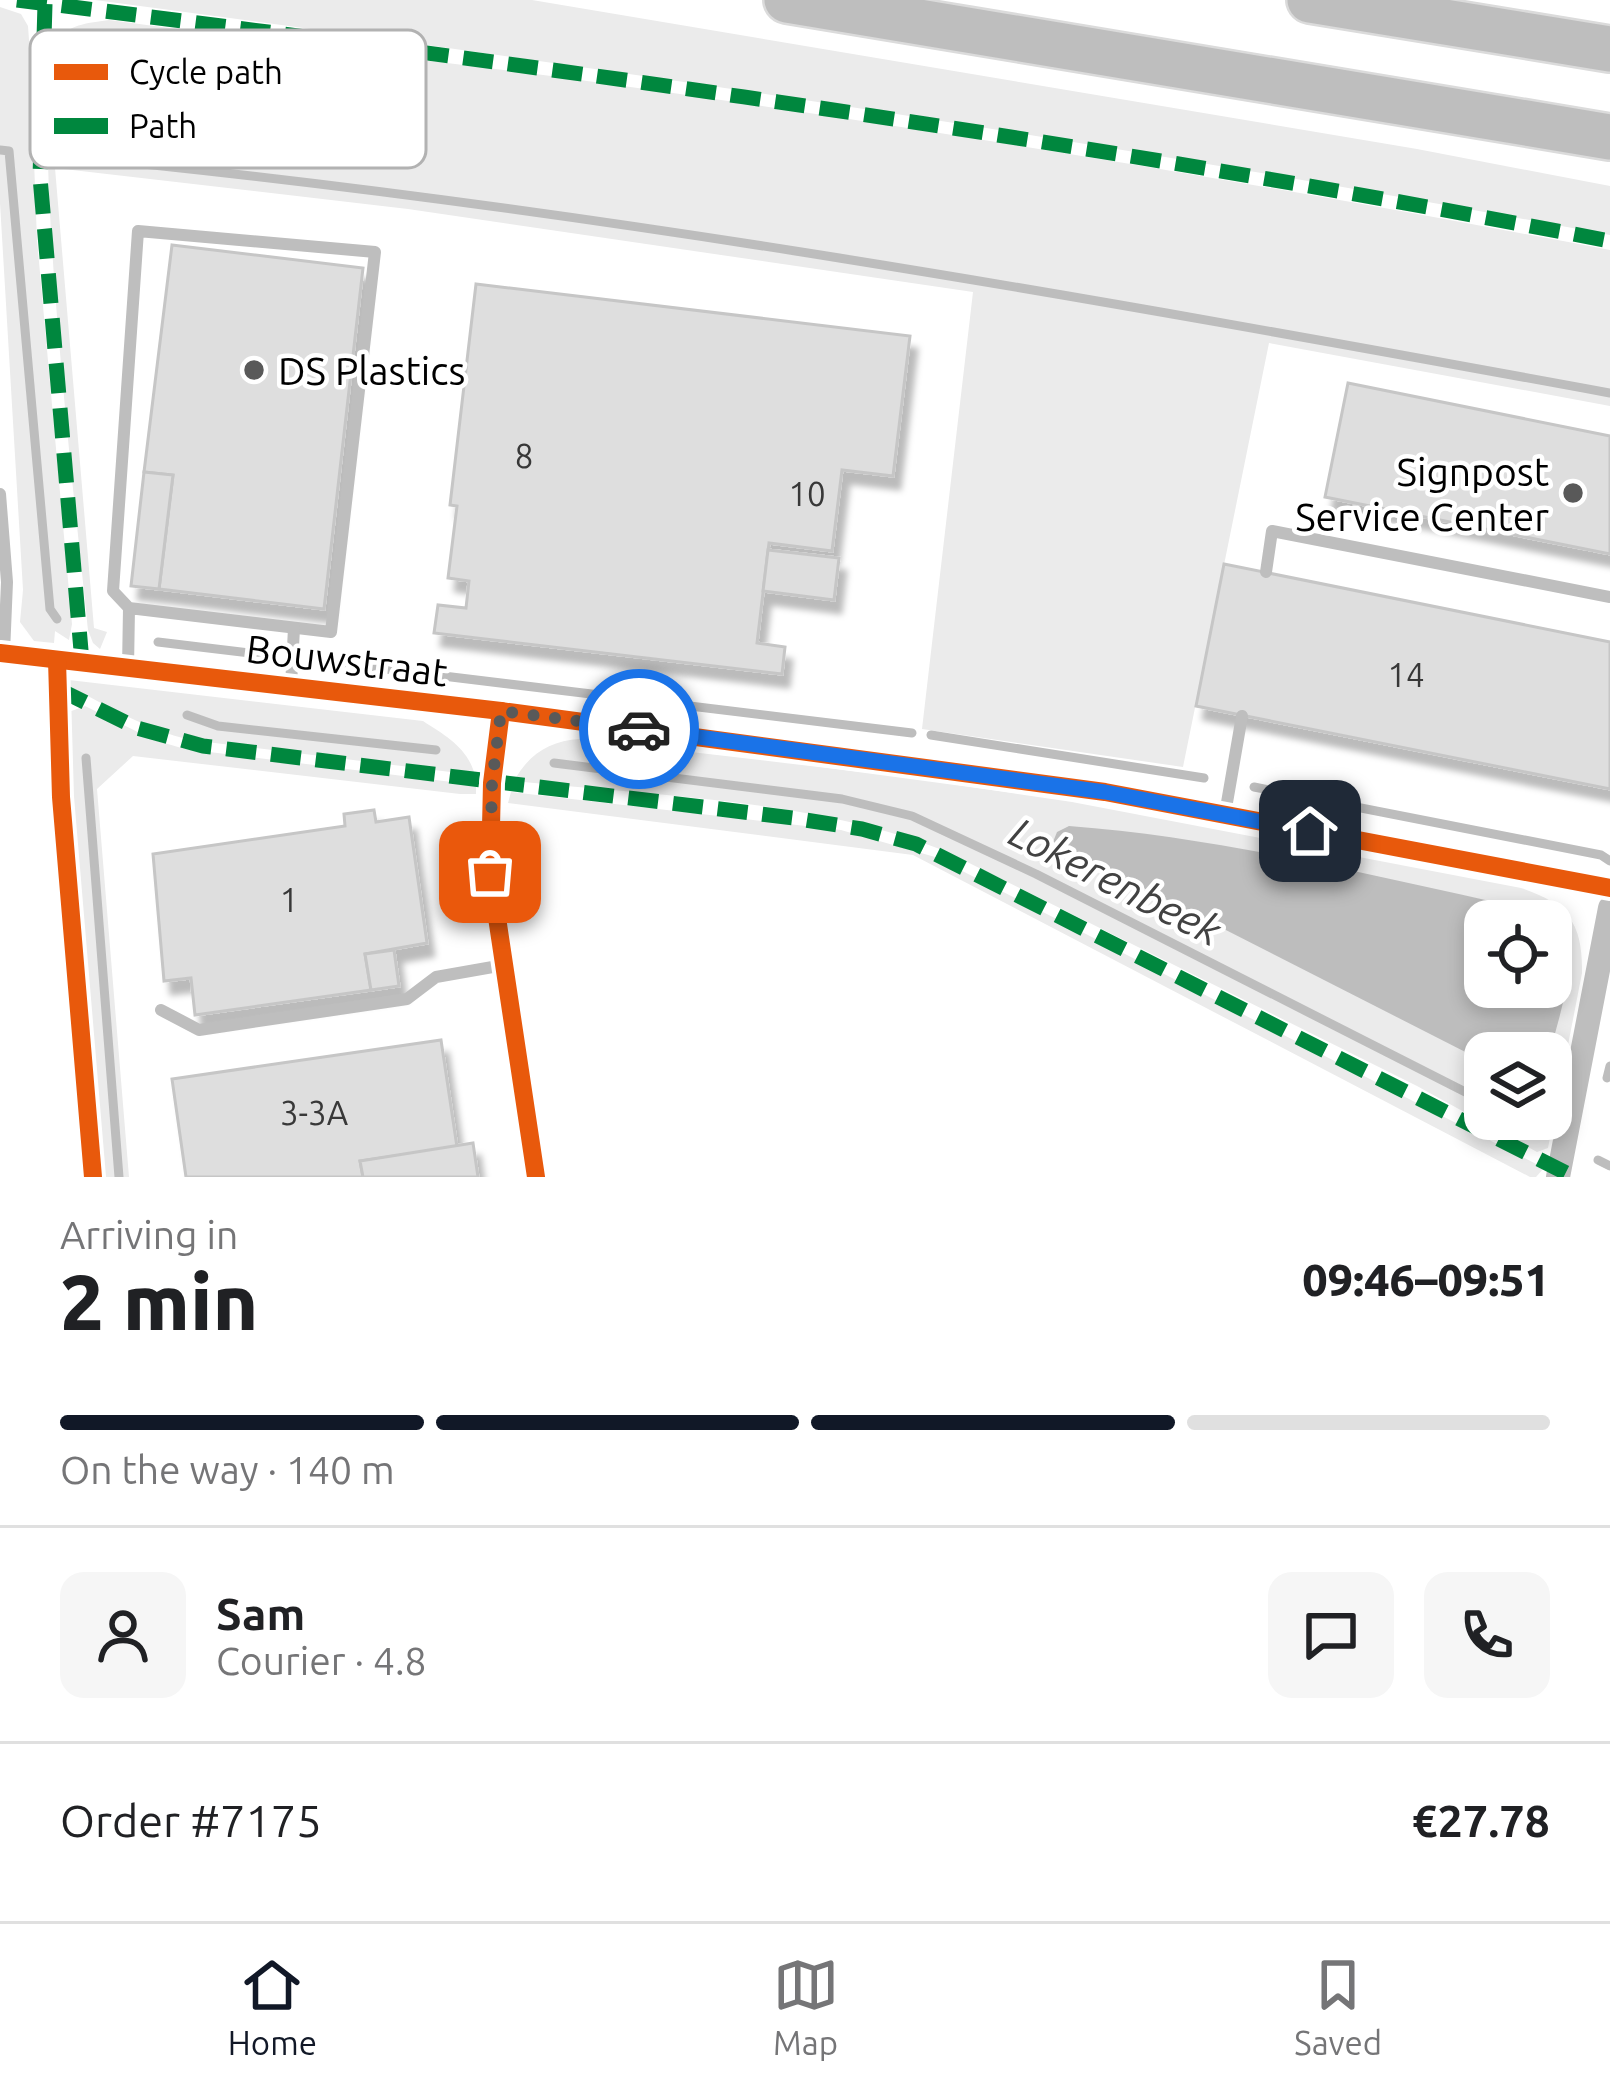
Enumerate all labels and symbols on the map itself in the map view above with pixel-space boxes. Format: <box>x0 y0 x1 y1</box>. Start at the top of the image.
legend <box>30 30 426 168</box>
text: Cycle path <box>129 53 283 90</box>
text: Path <box>129 107 197 144</box>
place label: DS Plastics <box>278 349 465 392</box>
marker: DS Plastics <box>241 357 267 383</box>
house number: 8 <box>515 437 533 474</box>
place label: Signpost Service Center <box>1295 450 1549 538</box>
house number: 10 <box>788 475 826 512</box>
marker: Signpost Service Center <box>1560 480 1586 506</box>
street label: Bouwstraat <box>244 626 450 694</box>
house number: 14 <box>1387 656 1425 693</box>
courier <box>579 669 699 789</box>
pin <box>1259 780 1361 882</box>
water label: Lokerenbeek <box>1002 808 1230 955</box>
pin <box>439 821 541 923</box>
house number: 1 <box>280 881 298 918</box>
house number: 3-3A <box>280 1094 349 1131</box>

